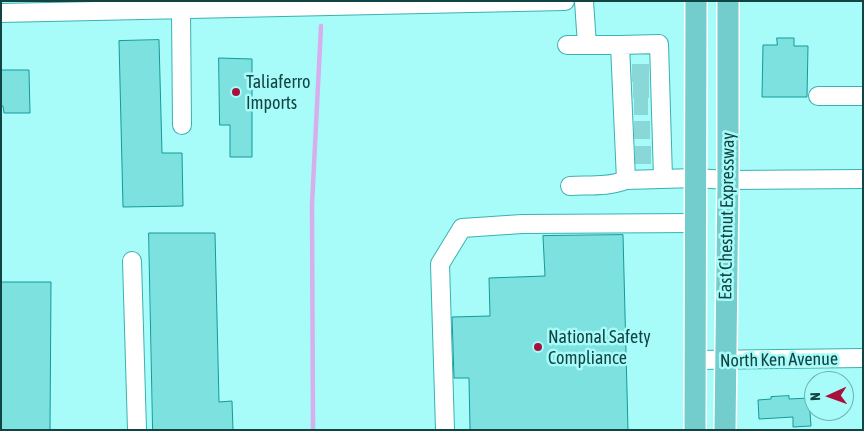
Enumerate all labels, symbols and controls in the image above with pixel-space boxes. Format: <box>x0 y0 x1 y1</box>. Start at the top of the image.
place label: Taliaferro Imports <box>246 71 311 114</box>
marker: Taliaferro Imports <box>230 86 242 98</box>
street label: East Chestnut Expressway <box>715 132 739 300</box>
place label: National Safety Compliance <box>548 326 651 368</box>
marker: National Safety Compliance <box>532 341 544 353</box>
street label: North Ken Avenue <box>720 348 838 372</box>
north arrow <box>804 371 854 421</box>
text: N <box>807 392 823 401</box>

